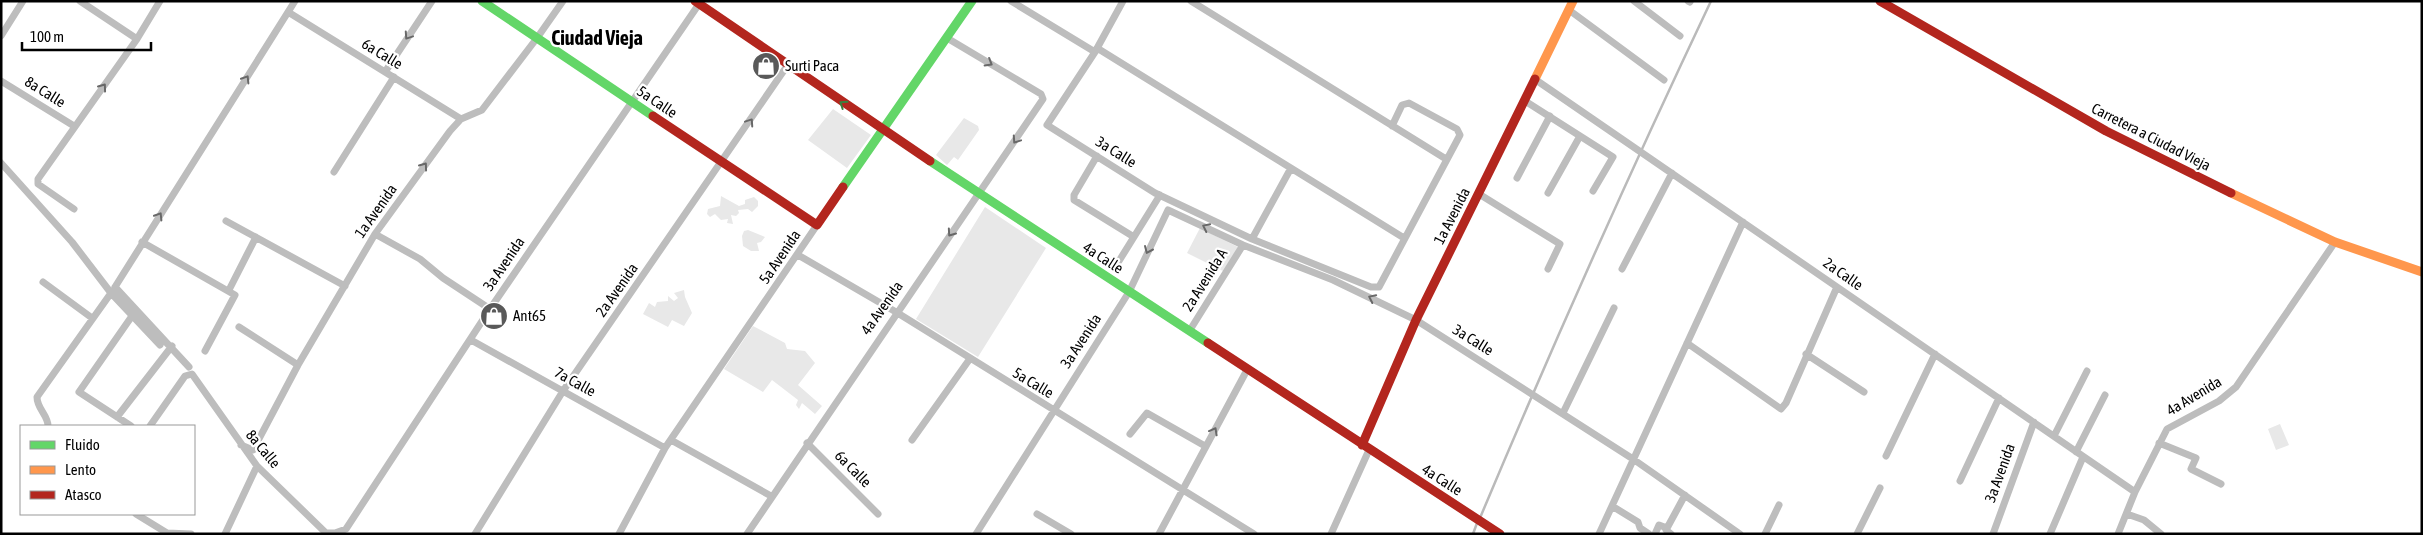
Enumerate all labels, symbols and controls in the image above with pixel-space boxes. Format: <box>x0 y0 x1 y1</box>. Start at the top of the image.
scale bar <box>22 20 151 52</box>
district label: Ciudad Vieja <box>551 26 643 49</box>
text: 100 m <box>30 28 64 45</box>
one-way arrow <box>405 31 414 40</box>
street label: 6a Calle <box>359 35 406 72</box>
shop icon: Surti Paca <box>751 51 781 81</box>
one-way arrow <box>983 56 992 66</box>
place label: Surti Paca <box>785 57 839 74</box>
street label: 8a Calle <box>22 73 69 111</box>
one-way arrow <box>239 75 249 84</box>
street label: 5a Calle <box>634 82 681 121</box>
one-way arrow <box>97 83 106 92</box>
street label: Carretera a Ciudad Vieja <box>2089 99 2214 174</box>
one-way arrow <box>840 101 849 110</box>
one-way arrow <box>744 118 753 128</box>
street label: 3a Calle <box>1093 133 1140 171</box>
one-way arrow <box>1013 134 1022 143</box>
one-way arrow <box>418 162 427 172</box>
street label: 1a Avenida <box>351 181 400 241</box>
street label: 1a Avenida <box>1430 185 1473 247</box>
one-way arrow <box>152 212 162 221</box>
one-way arrow <box>1202 223 1211 234</box>
street label: 5a Avenida <box>755 227 804 287</box>
one-way arrow <box>948 227 957 237</box>
street label: 3a Avenida <box>479 234 528 294</box>
street label: 4a Calle <box>1080 238 1127 277</box>
one-way arrow <box>1144 245 1154 254</box>
street label: 2a Avenida A <box>1179 245 1231 314</box>
street label: 2a Calle <box>1820 254 1867 293</box>
street label: 2a Avenida <box>592 260 641 320</box>
street label: 4a Avenida <box>857 278 906 338</box>
one-way arrow <box>1368 294 1377 304</box>
shop icon: Ant65 <box>479 301 509 331</box>
place label: Ant65 <box>513 307 546 324</box>
street label: 3a Avenida <box>1057 310 1104 371</box>
street label: 3a Calle <box>1450 321 1497 359</box>
street label: 7a Calle <box>552 363 599 400</box>
street label: 5a Calle <box>1010 364 1057 401</box>
street label: 4a Avenida <box>2163 373 2224 419</box>
legend <box>20 425 195 515</box>
street label: 8a Calle <box>243 426 284 471</box>
one-way arrow <box>1208 427 1218 436</box>
text: Fluido <box>65 436 100 453</box>
street label: 3a Avenida <box>1981 441 2018 504</box>
street label: 6a Calle <box>832 447 875 490</box>
street label: 4a Calle <box>1419 460 1466 499</box>
text: Lento <box>65 461 96 478</box>
text: Atasco <box>65 486 102 503</box>

